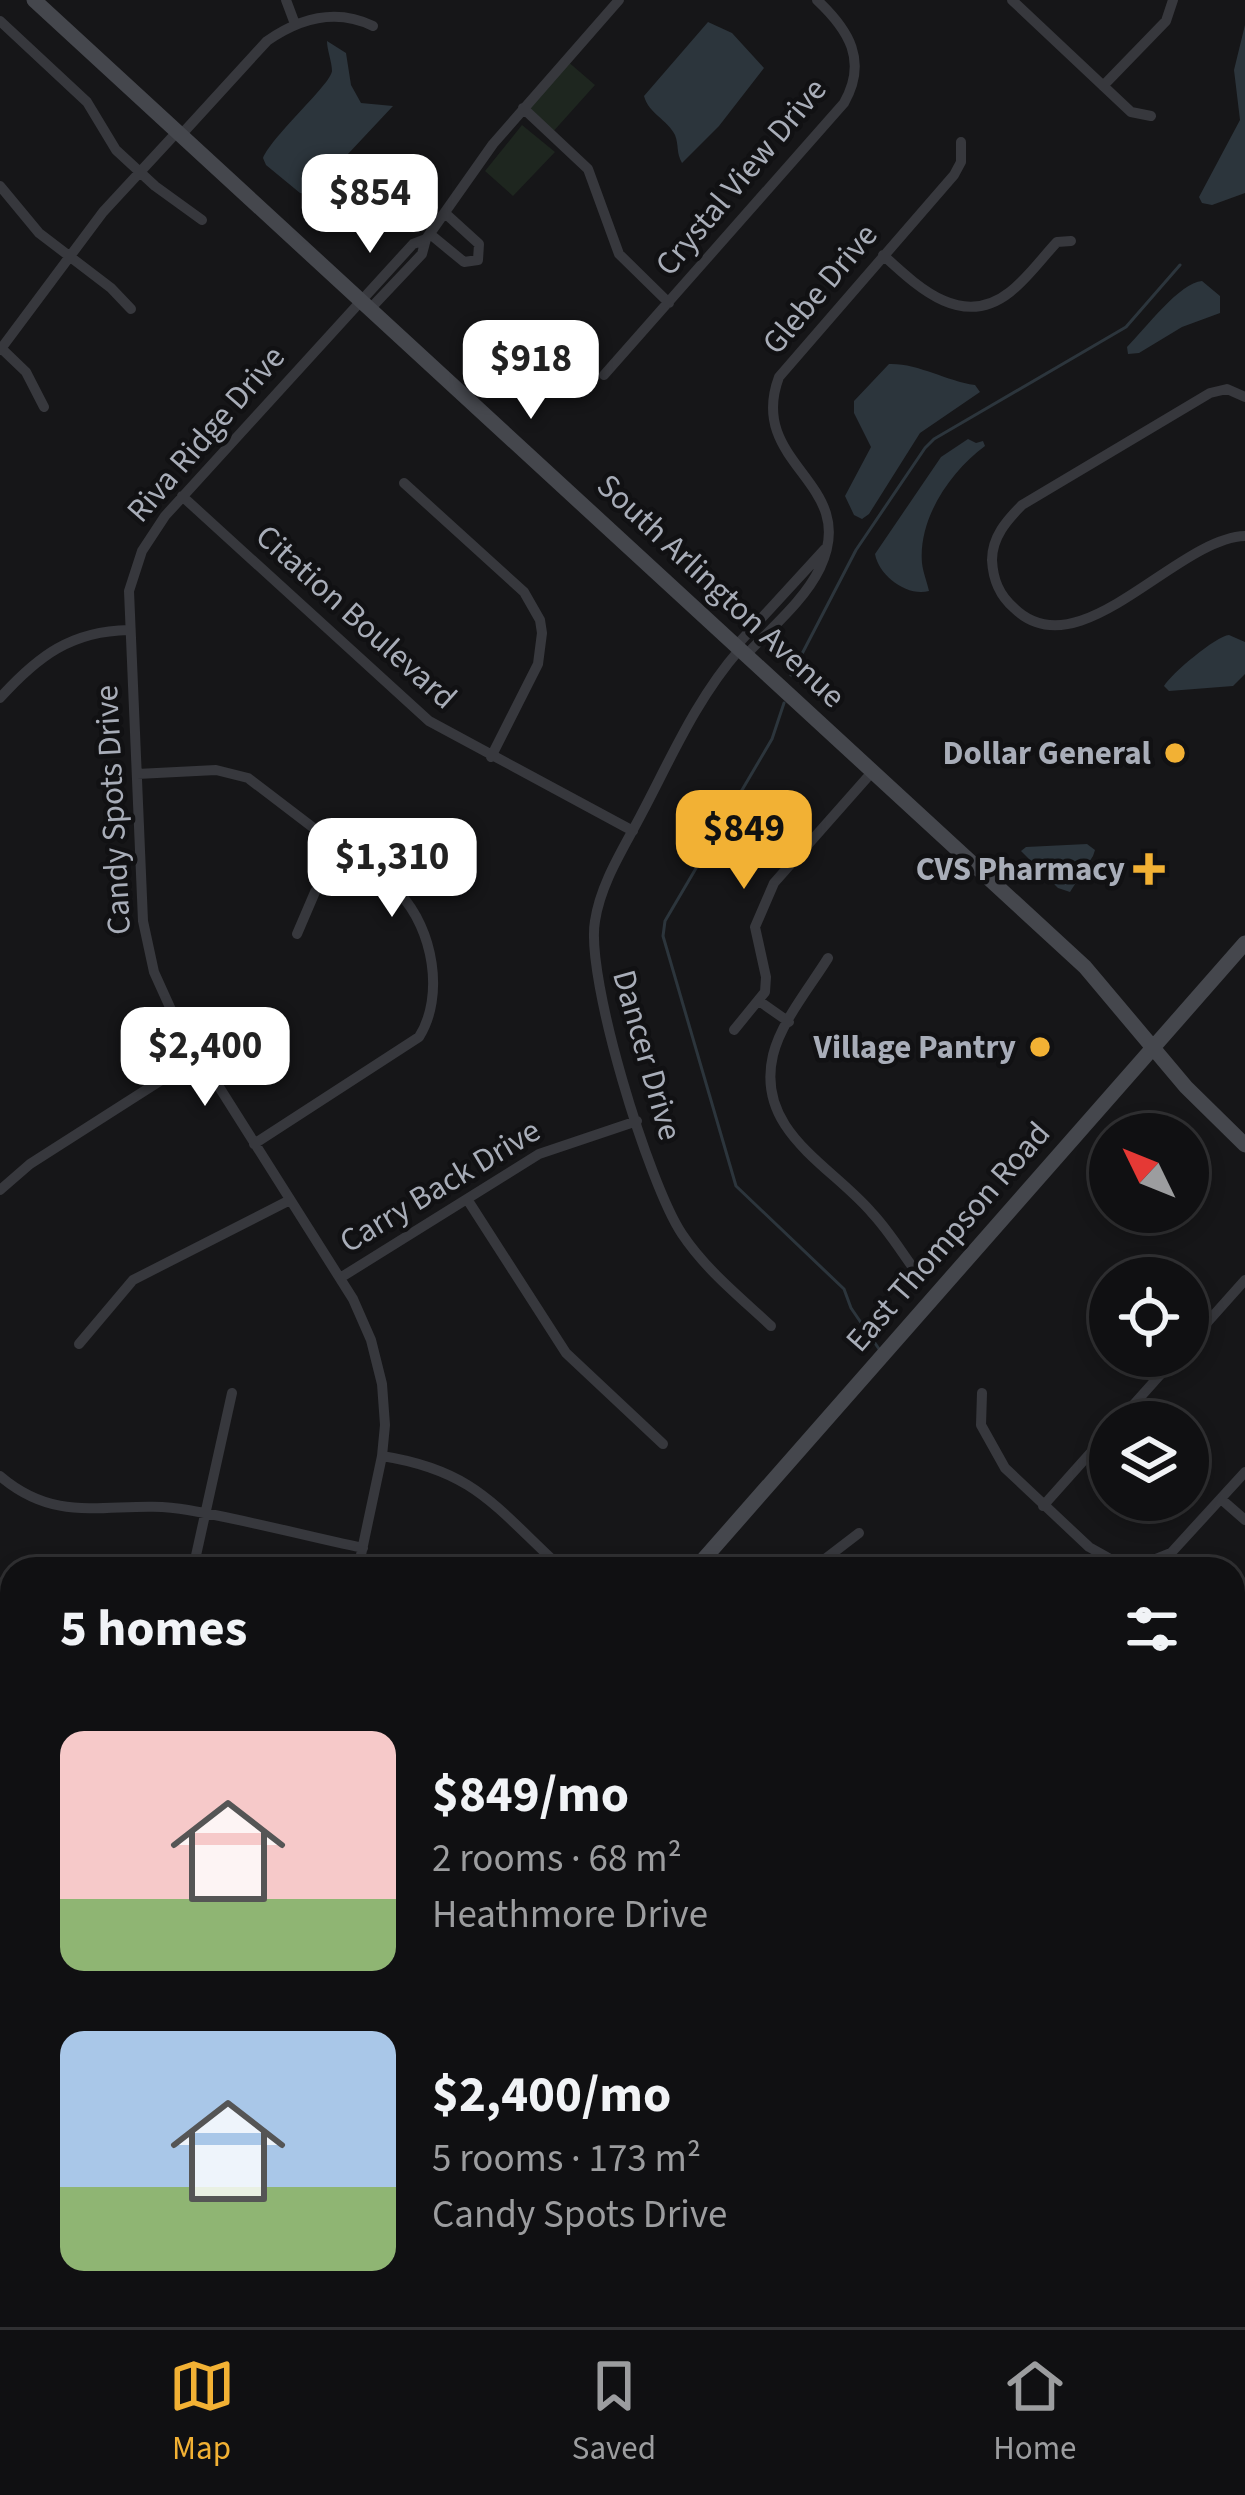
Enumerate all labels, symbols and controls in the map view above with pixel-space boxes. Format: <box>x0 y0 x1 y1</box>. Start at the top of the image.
street label: Crystal View Drive <box>644 68 838 286</box>
pin: $854 <box>299 154 441 256</box>
text: $854 <box>329 165 411 221</box>
street label: Glebe Drive <box>751 213 889 365</box>
pin: $918 <box>460 320 602 422</box>
text: $918 <box>490 331 572 387</box>
street label: Riva Ridge Drive <box>116 335 296 533</box>
street label: South Arlington Avenue <box>586 463 856 719</box>
street label: Citation Boulevard <box>245 514 467 720</box>
street label: Candy Spots Drive <box>83 684 143 936</box>
place label: Dollar General <box>943 730 1152 777</box>
marker: Dollar General <box>1162 740 1188 766</box>
pin: $849 <box>673 790 815 892</box>
text: $849 <box>703 801 785 857</box>
pin: $1,310 <box>294 818 490 920</box>
text: $1,310 <box>335 829 449 885</box>
place label: CVS Pharmacy <box>916 846 1125 893</box>
marker: CVS Pharmacy <box>1136 856 1162 882</box>
street label: Dancer Drive <box>600 964 694 1146</box>
pin: $2,400 <box>107 1007 303 1109</box>
text: $2,400 <box>148 1018 262 1074</box>
place label: Village Pantry <box>813 1024 1016 1071</box>
marker: Village Pantry <box>1027 1034 1053 1060</box>
street label: Carry Back Drive <box>331 1107 549 1265</box>
street label: East Thompson Road <box>835 1112 1061 1362</box>
north arrow <box>1089 1113 1209 1233</box>
map controls <box>1089 1113 1209 1521</box>
button: locate <box>1089 1257 1209 1377</box>
button: layers <box>1089 1401 1209 1521</box>
text: 5 homes <box>60 1593 247 1665</box>
icon: filters <box>1119 1596 1185 1662</box>
text: $849/mo <box>432 1759 629 1831</box>
icon: home <box>156 1779 300 1923</box>
text: 2 rooms · 68 m² <box>432 1831 682 1887</box>
text: Heathmore Drive <box>432 1887 708 1943</box>
text: $2,400/mo <box>432 2059 671 2131</box>
icon: home <box>156 2079 300 2223</box>
text: 5 rooms · 173 m² <box>432 2131 701 2187</box>
text: Candy Spots Drive <box>432 2187 727 2243</box>
tab: Map <box>169 2353 235 2472</box>
tab: Saved <box>572 2353 656 2472</box>
tab: Home <box>993 2353 1076 2472</box>

